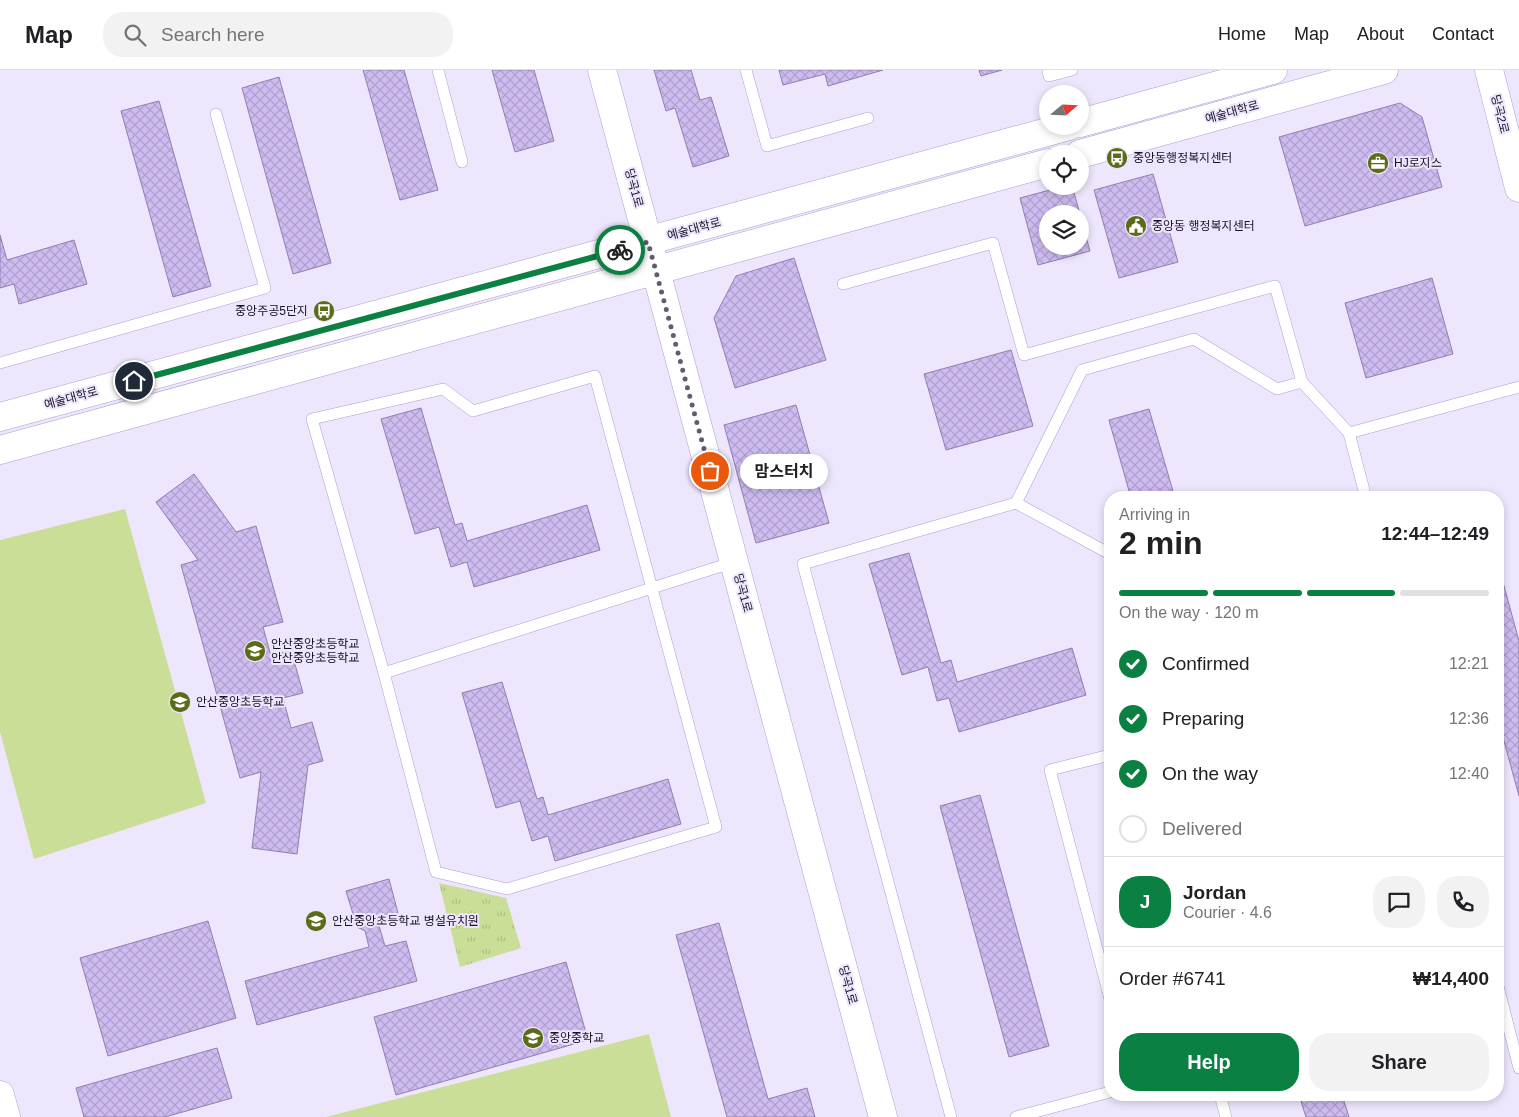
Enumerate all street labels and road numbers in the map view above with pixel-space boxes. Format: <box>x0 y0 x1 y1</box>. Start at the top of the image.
street label: 당곡2로 <box>1488 93 1512 135</box>
street label: 예술대학로 <box>1204 98 1260 126</box>
street label: 당곡1로 <box>622 167 646 209</box>
street label: 예술대학로 <box>666 215 722 243</box>
street label: 예술대학로 <box>43 384 99 412</box>
street label: 당곡1로 <box>731 572 755 614</box>
street label: 당곡1로 <box>836 964 860 1006</box>

